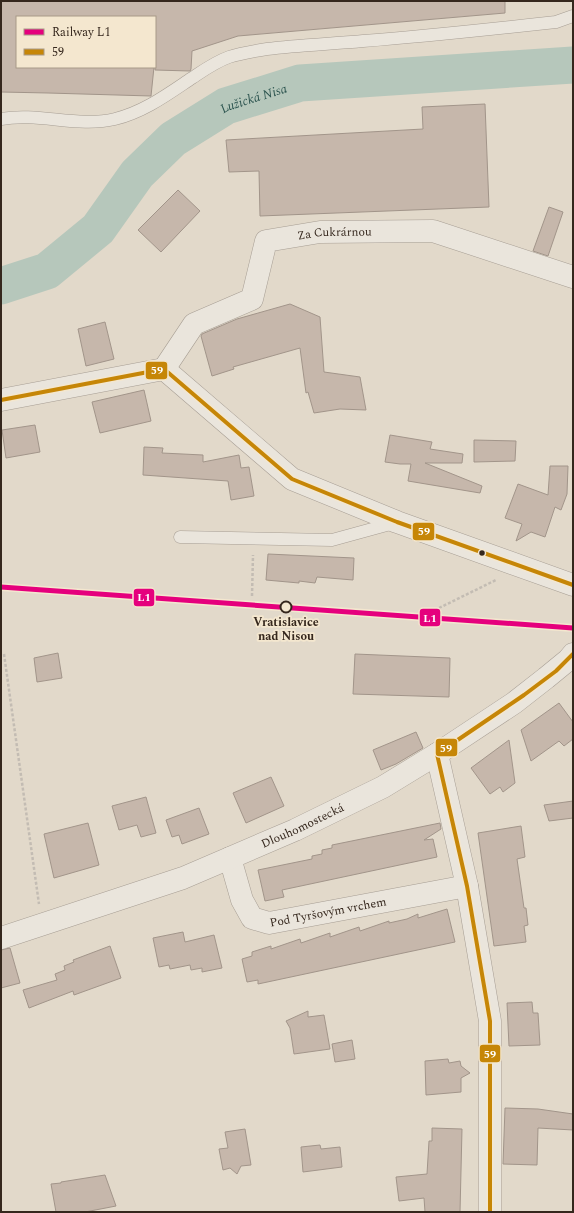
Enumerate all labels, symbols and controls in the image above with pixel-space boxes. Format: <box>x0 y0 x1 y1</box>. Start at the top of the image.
legend <box>16 16 156 68</box>
text: Railway L1 <box>52 23 110 42</box>
text: 59 <box>52 43 64 62</box>
water label: Lužická Nisa <box>216 79 290 119</box>
street label: Za Cukrárnou <box>296 223 372 246</box>
line badge: 59 <box>145 361 168 380</box>
text: 59 <box>151 362 163 379</box>
line badge: 59 <box>412 522 435 541</box>
text: 59 <box>418 523 430 540</box>
unlabelled marker <box>477 548 487 558</box>
line badge: L1 <box>133 588 155 607</box>
text: L1 <box>137 589 151 606</box>
marker: Vratislavice nad Nisou <box>279 600 293 614</box>
line badge: L1 <box>419 608 441 627</box>
text: L1 <box>423 610 437 627</box>
place label: Vratislavice nad Nisou <box>253 613 319 646</box>
line badge: 59 <box>435 738 458 757</box>
text: 59 <box>440 740 452 757</box>
street label: Dlouhomostecká <box>258 798 347 853</box>
street label: Pod Tyršovým vrchem <box>268 892 388 933</box>
line badge: 59 <box>479 1044 501 1063</box>
text: 59 <box>484 1046 496 1063</box>

